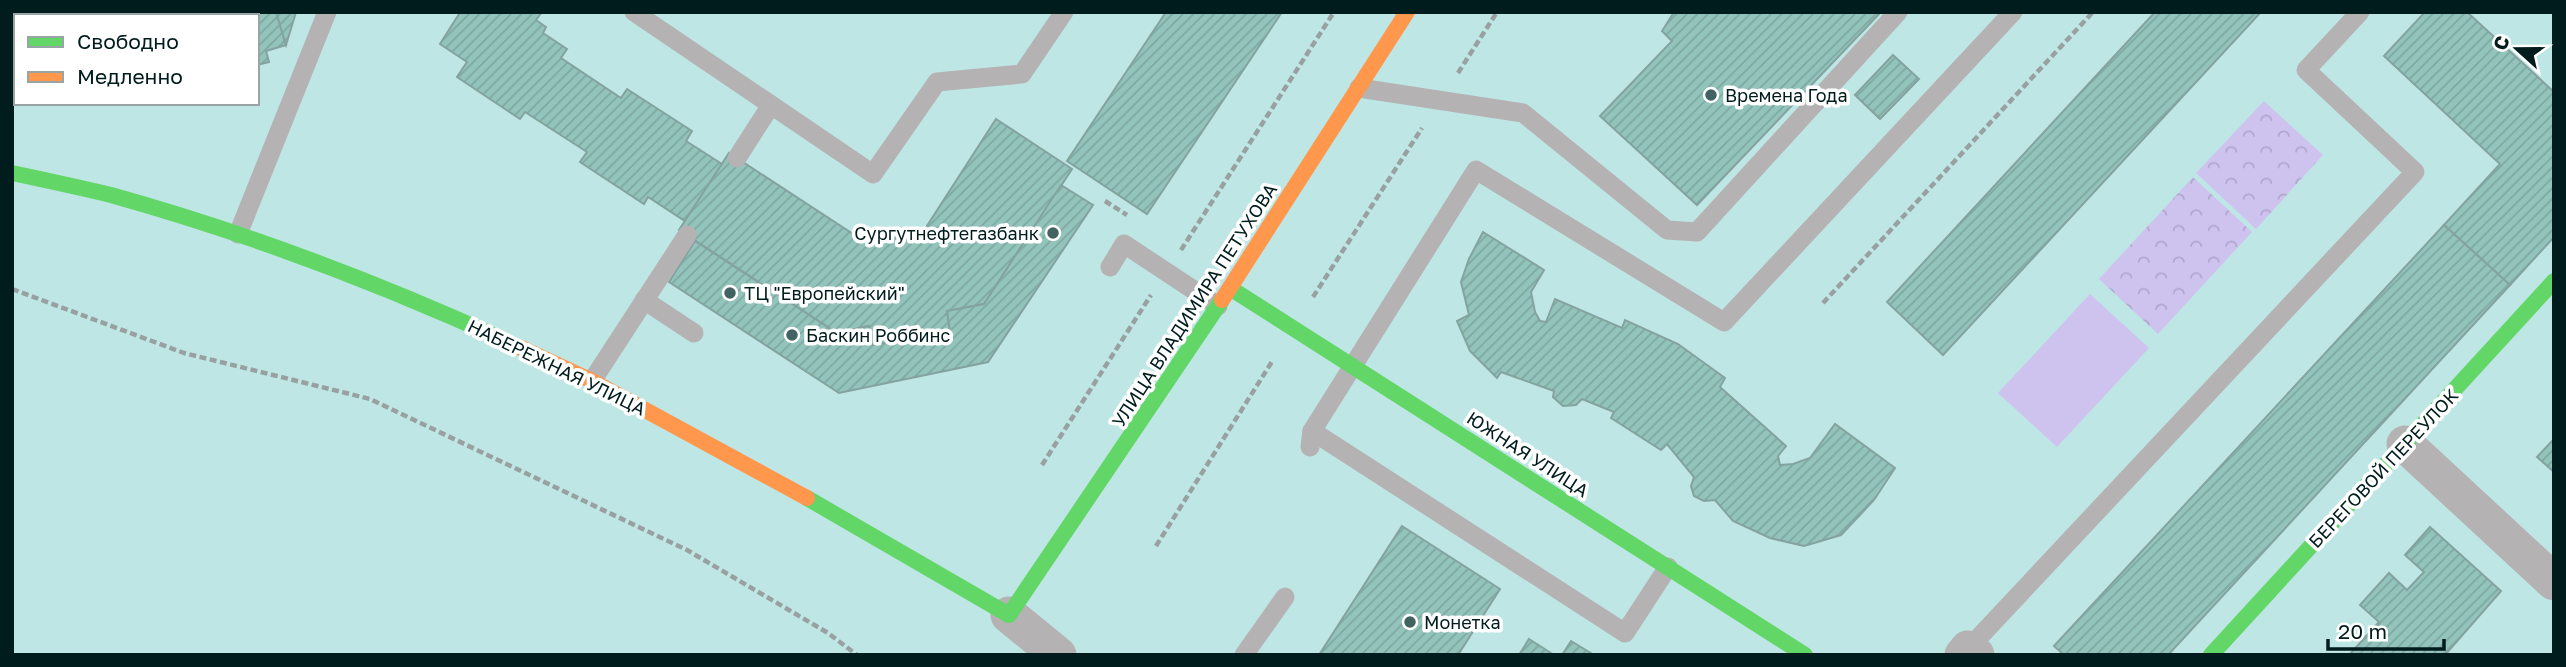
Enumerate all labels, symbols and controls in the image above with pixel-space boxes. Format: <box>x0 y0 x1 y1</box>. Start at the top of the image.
legend <box>14 14 259 105</box>
north arrow <box>2482 14 2552 84</box>
text: Свободно <box>77 28 179 54</box>
text: С <box>2488 32 2514 53</box>
text: Медленно <box>77 63 183 89</box>
place label: Времена Года <box>1725 84 1848 106</box>
marker: Времена Года <box>1703 87 1719 103</box>
street label: УЛИЦА ВЛАДИМИРА ПЕТУХОВА <box>1107 179 1281 431</box>
place label: Сургутнефтегазбанк <box>854 222 1039 244</box>
marker: Сургутнефтегазбанк <box>1045 225 1061 241</box>
place label: ТЦ "Европейский" <box>744 282 905 304</box>
marker: ТЦ "Европейский" <box>722 285 738 301</box>
street label: НАБЕРЕЖНАЯ УЛИЦА <box>464 314 650 420</box>
place label: Баскин Роббинс <box>806 324 951 346</box>
marker: Баскин Роббинс <box>784 327 800 343</box>
street label: БЕРЕГОВОЙ ПЕРЕУЛОК <box>2304 384 2463 552</box>
street label: ЮЖНАЯ УЛИЦА <box>1463 407 1593 501</box>
scale bar <box>2328 608 2444 652</box>
place label: Монетка <box>1424 611 1501 633</box>
marker: Монетка <box>1402 614 1418 630</box>
text: 20 m <box>2338 618 2387 644</box>

